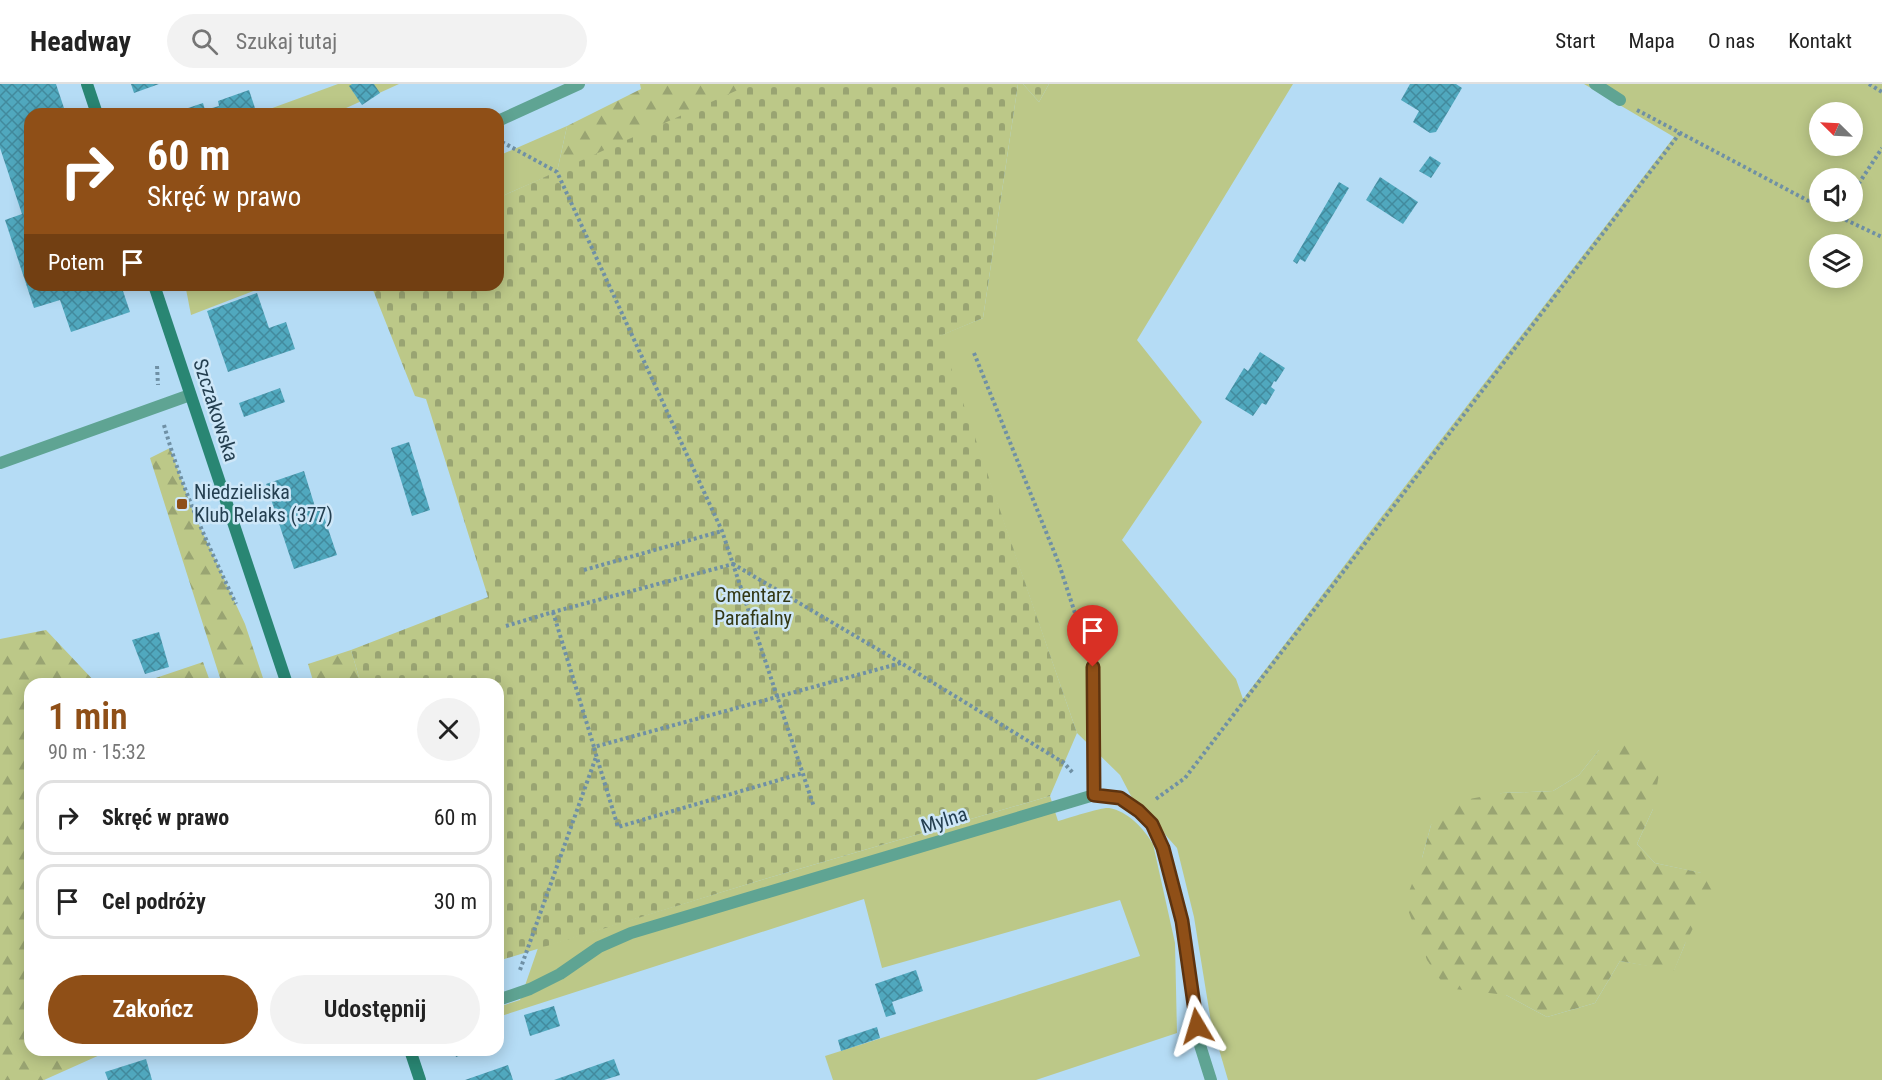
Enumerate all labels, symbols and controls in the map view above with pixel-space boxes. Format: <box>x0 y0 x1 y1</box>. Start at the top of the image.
search box <box>167 14 587 68</box>
text: Headway <box>30 25 131 58</box>
icon: search <box>188 25 221 58</box>
text: Szukaj tutaj <box>236 29 337 54</box>
text: Start <box>1555 29 1596 53</box>
text: Mapa <box>1629 29 1675 53</box>
text: O nas <box>1708 29 1755 53</box>
text: Kontakt <box>1788 29 1852 53</box>
north arrow <box>1809 102 1863 156</box>
map controls <box>1809 102 1863 288</box>
text: 60 m <box>147 131 230 180</box>
icon: right <box>48 132 126 210</box>
button: sound <box>1809 168 1863 222</box>
text: Skręć w prawo <box>147 181 301 213</box>
button: layers <box>1809 234 1863 288</box>
icon: arrive <box>116 246 149 279</box>
text: Potem <box>48 250 104 275</box>
street label: Szczakowska <box>188 356 244 464</box>
place label: Niedzieliska Klub Relaks (377) <box>194 480 333 527</box>
marker: Niedzieliska Klub Relaks (377) <box>175 497 189 511</box>
park label: Cmentarz Parafialny <box>714 583 792 630</box>
pin <box>1067 605 1118 667</box>
icon: arrive <box>1076 614 1109 647</box>
text: 1 min <box>48 696 128 738</box>
button: close <box>417 698 480 761</box>
text: 90 m · 15:32 <box>48 740 146 764</box>
icon: right <box>51 801 84 834</box>
street label: Mylna <box>918 802 970 838</box>
text: Skręć w prawo <box>102 805 229 830</box>
text: 60 m <box>434 805 477 830</box>
icon: arrive <box>51 885 84 918</box>
text: Cel podróży <box>102 889 206 914</box>
text: 30 m <box>434 889 477 914</box>
button: Zakończ <box>48 975 258 1044</box>
button: Udostępnij <box>270 975 480 1044</box>
position arrow <box>1165 994 1229 1058</box>

